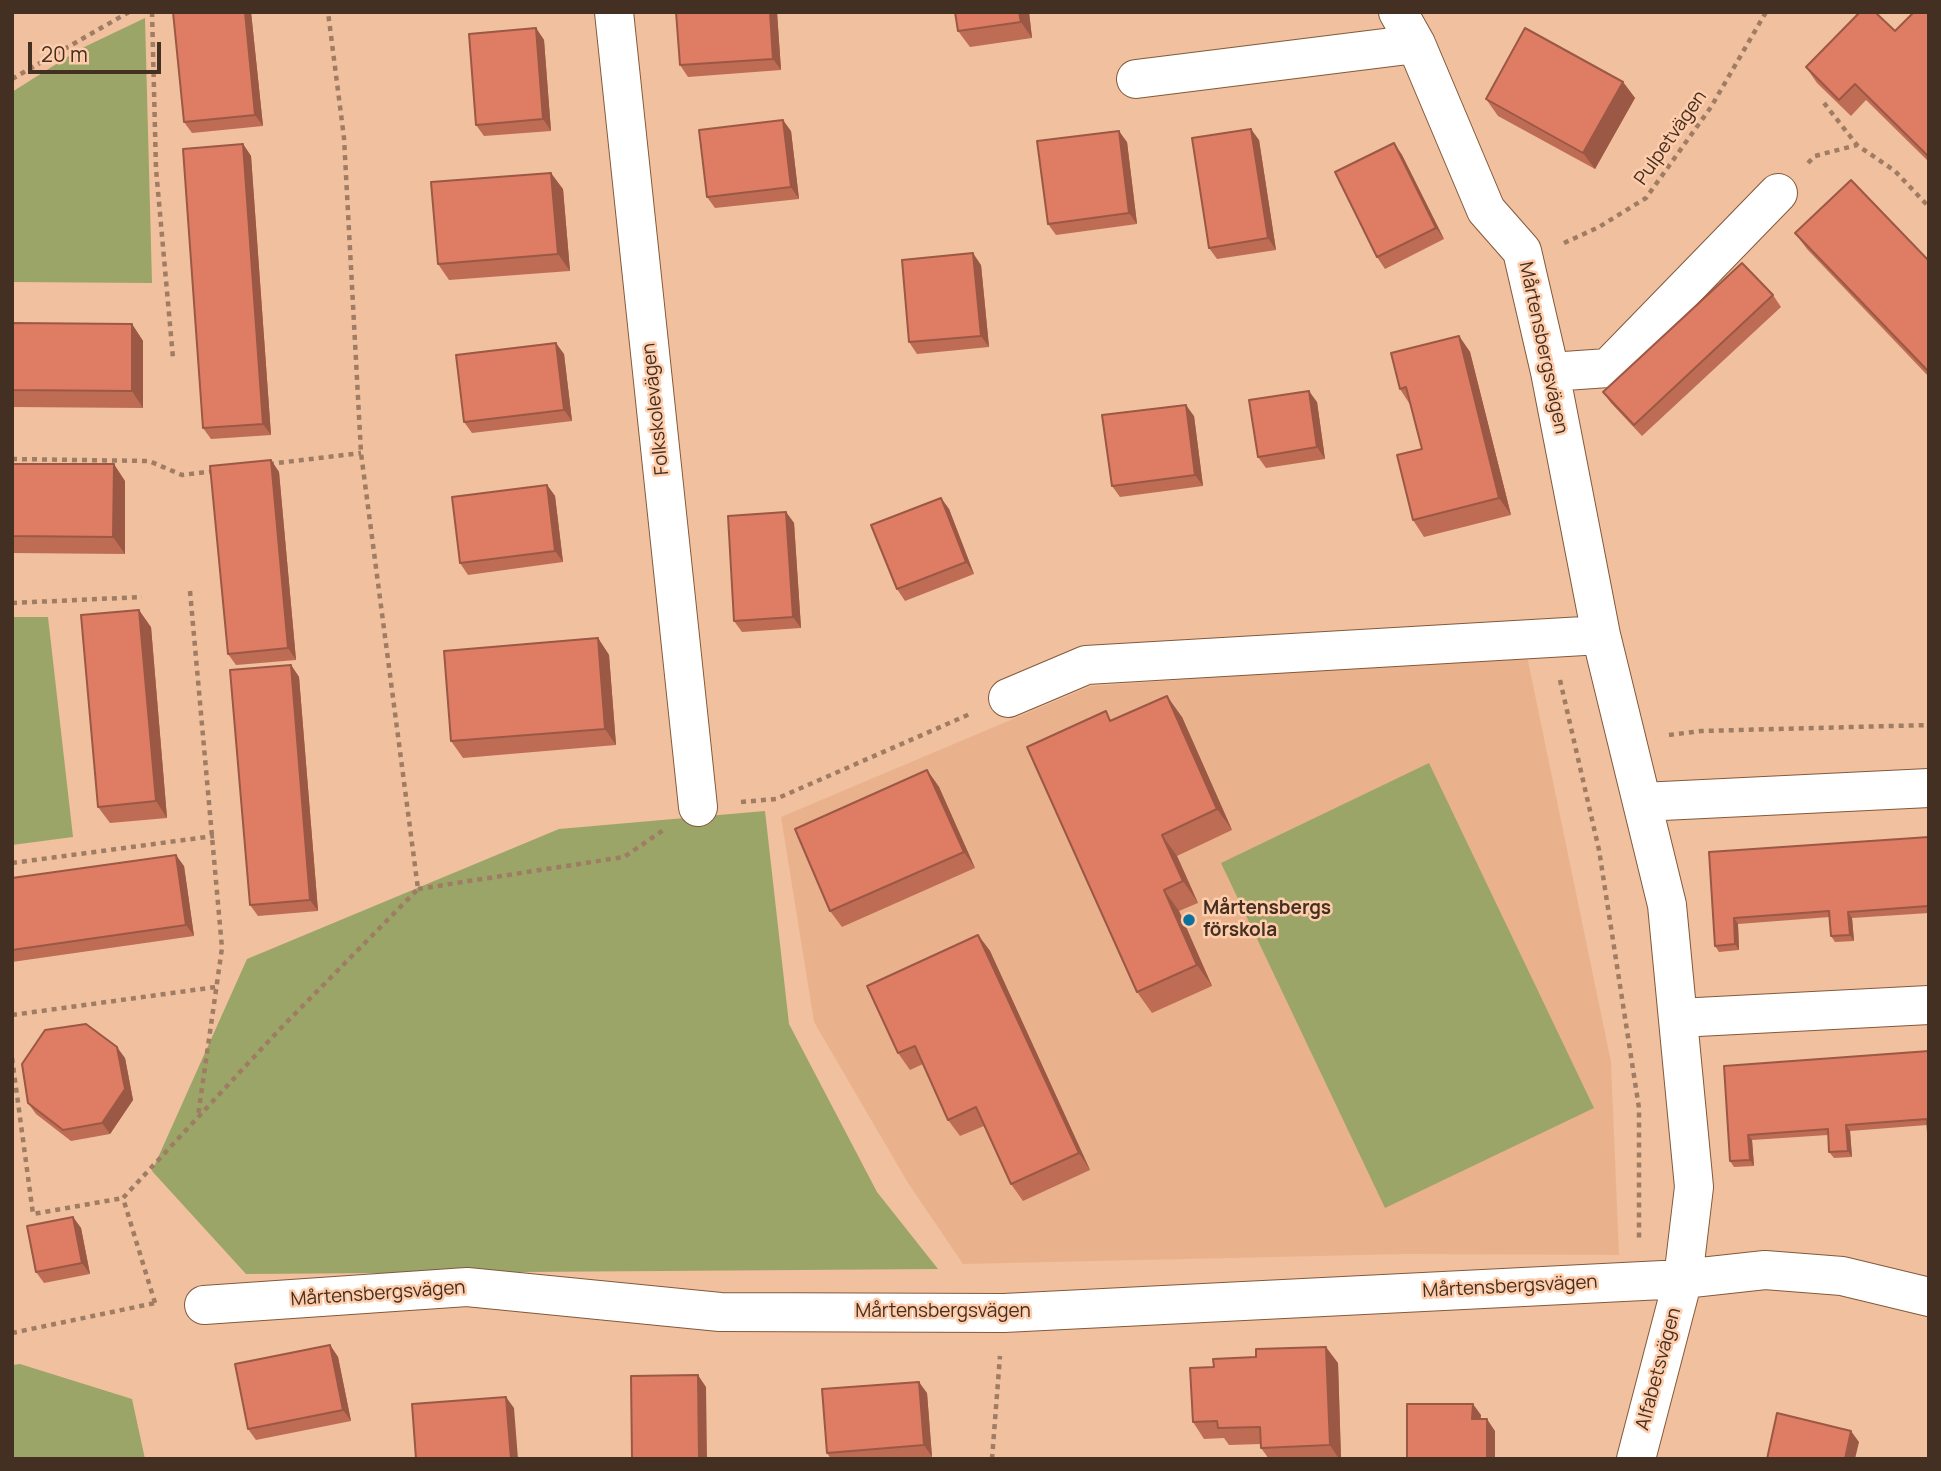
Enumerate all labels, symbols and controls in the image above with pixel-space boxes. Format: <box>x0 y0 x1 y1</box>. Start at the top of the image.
scale bar <box>32 28 164 72</box>
text: 20 m <box>41 40 88 68</box>
street label: Pulpetvägen <box>1630 86 1712 190</box>
street label: Mårtensbergsvägen <box>1514 260 1572 436</box>
street label: Folkskolevägen <box>638 342 674 476</box>
place label: Mårtensbergs förskola <box>1203 898 1331 942</box>
marker: Mårtensbergs förskola <box>1181 912 1197 928</box>
street label: Mårtensbergsvägen <box>1422 1271 1598 1303</box>
street label: Mårtensbergsvägen <box>290 1277 466 1311</box>
street label: Mårtensbergsvägen <box>855 1301 1031 1323</box>
street label: Alfabetsvägen <box>1632 1305 1686 1433</box>

